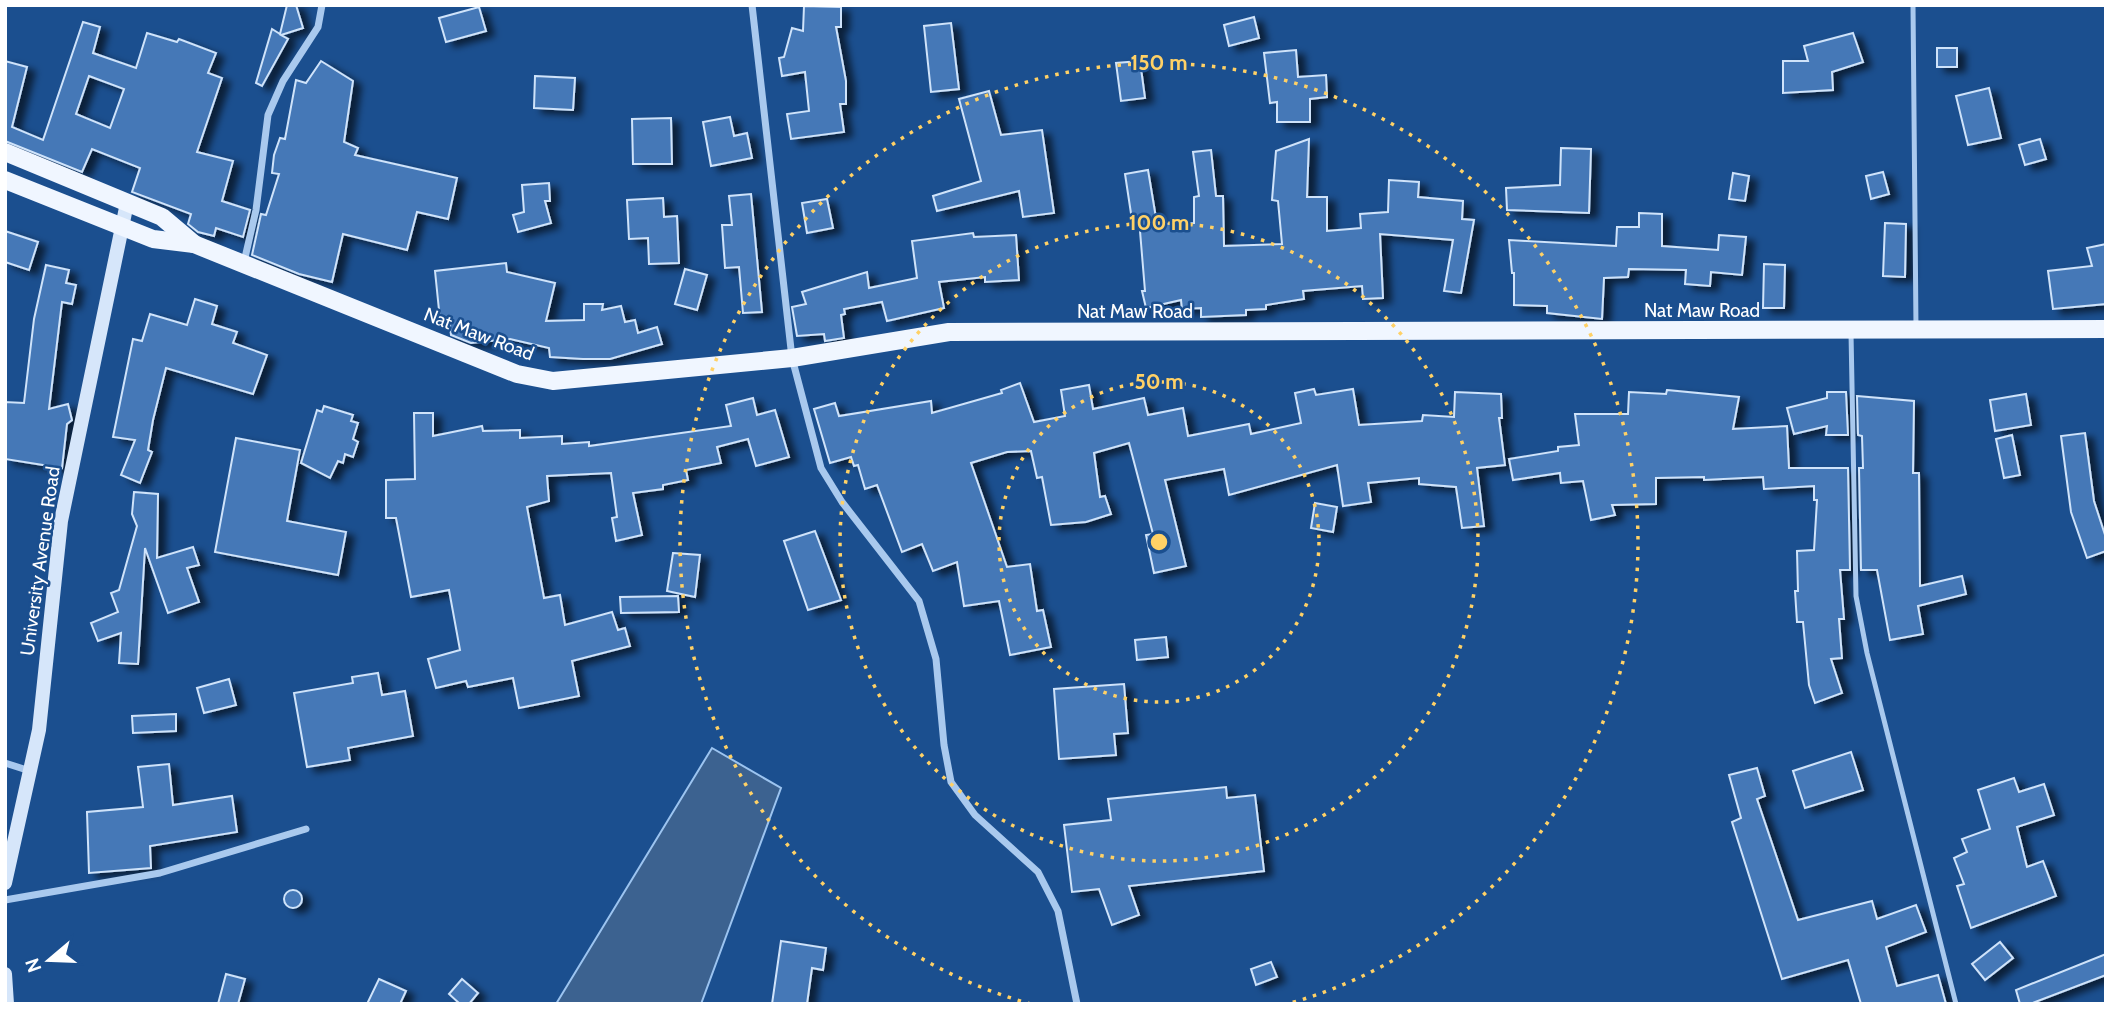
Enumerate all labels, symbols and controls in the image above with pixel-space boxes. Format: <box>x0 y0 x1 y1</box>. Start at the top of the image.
text: 150 m <box>1131 50 1187 75</box>
text: 100 m <box>1129 210 1189 235</box>
street label: Nat Maw Road <box>1644 299 1760 322</box>
street label: Nat Maw Road <box>1077 300 1193 323</box>
street label: Nat Maw Road <box>421 302 537 366</box>
text: 50 m <box>1134 369 1184 394</box>
street label: University Avenue Road <box>15 465 65 657</box>
centre of rings <box>1147 530 1171 554</box>
north arrow <box>14 925 84 995</box>
text: N <box>20 955 46 975</box>

